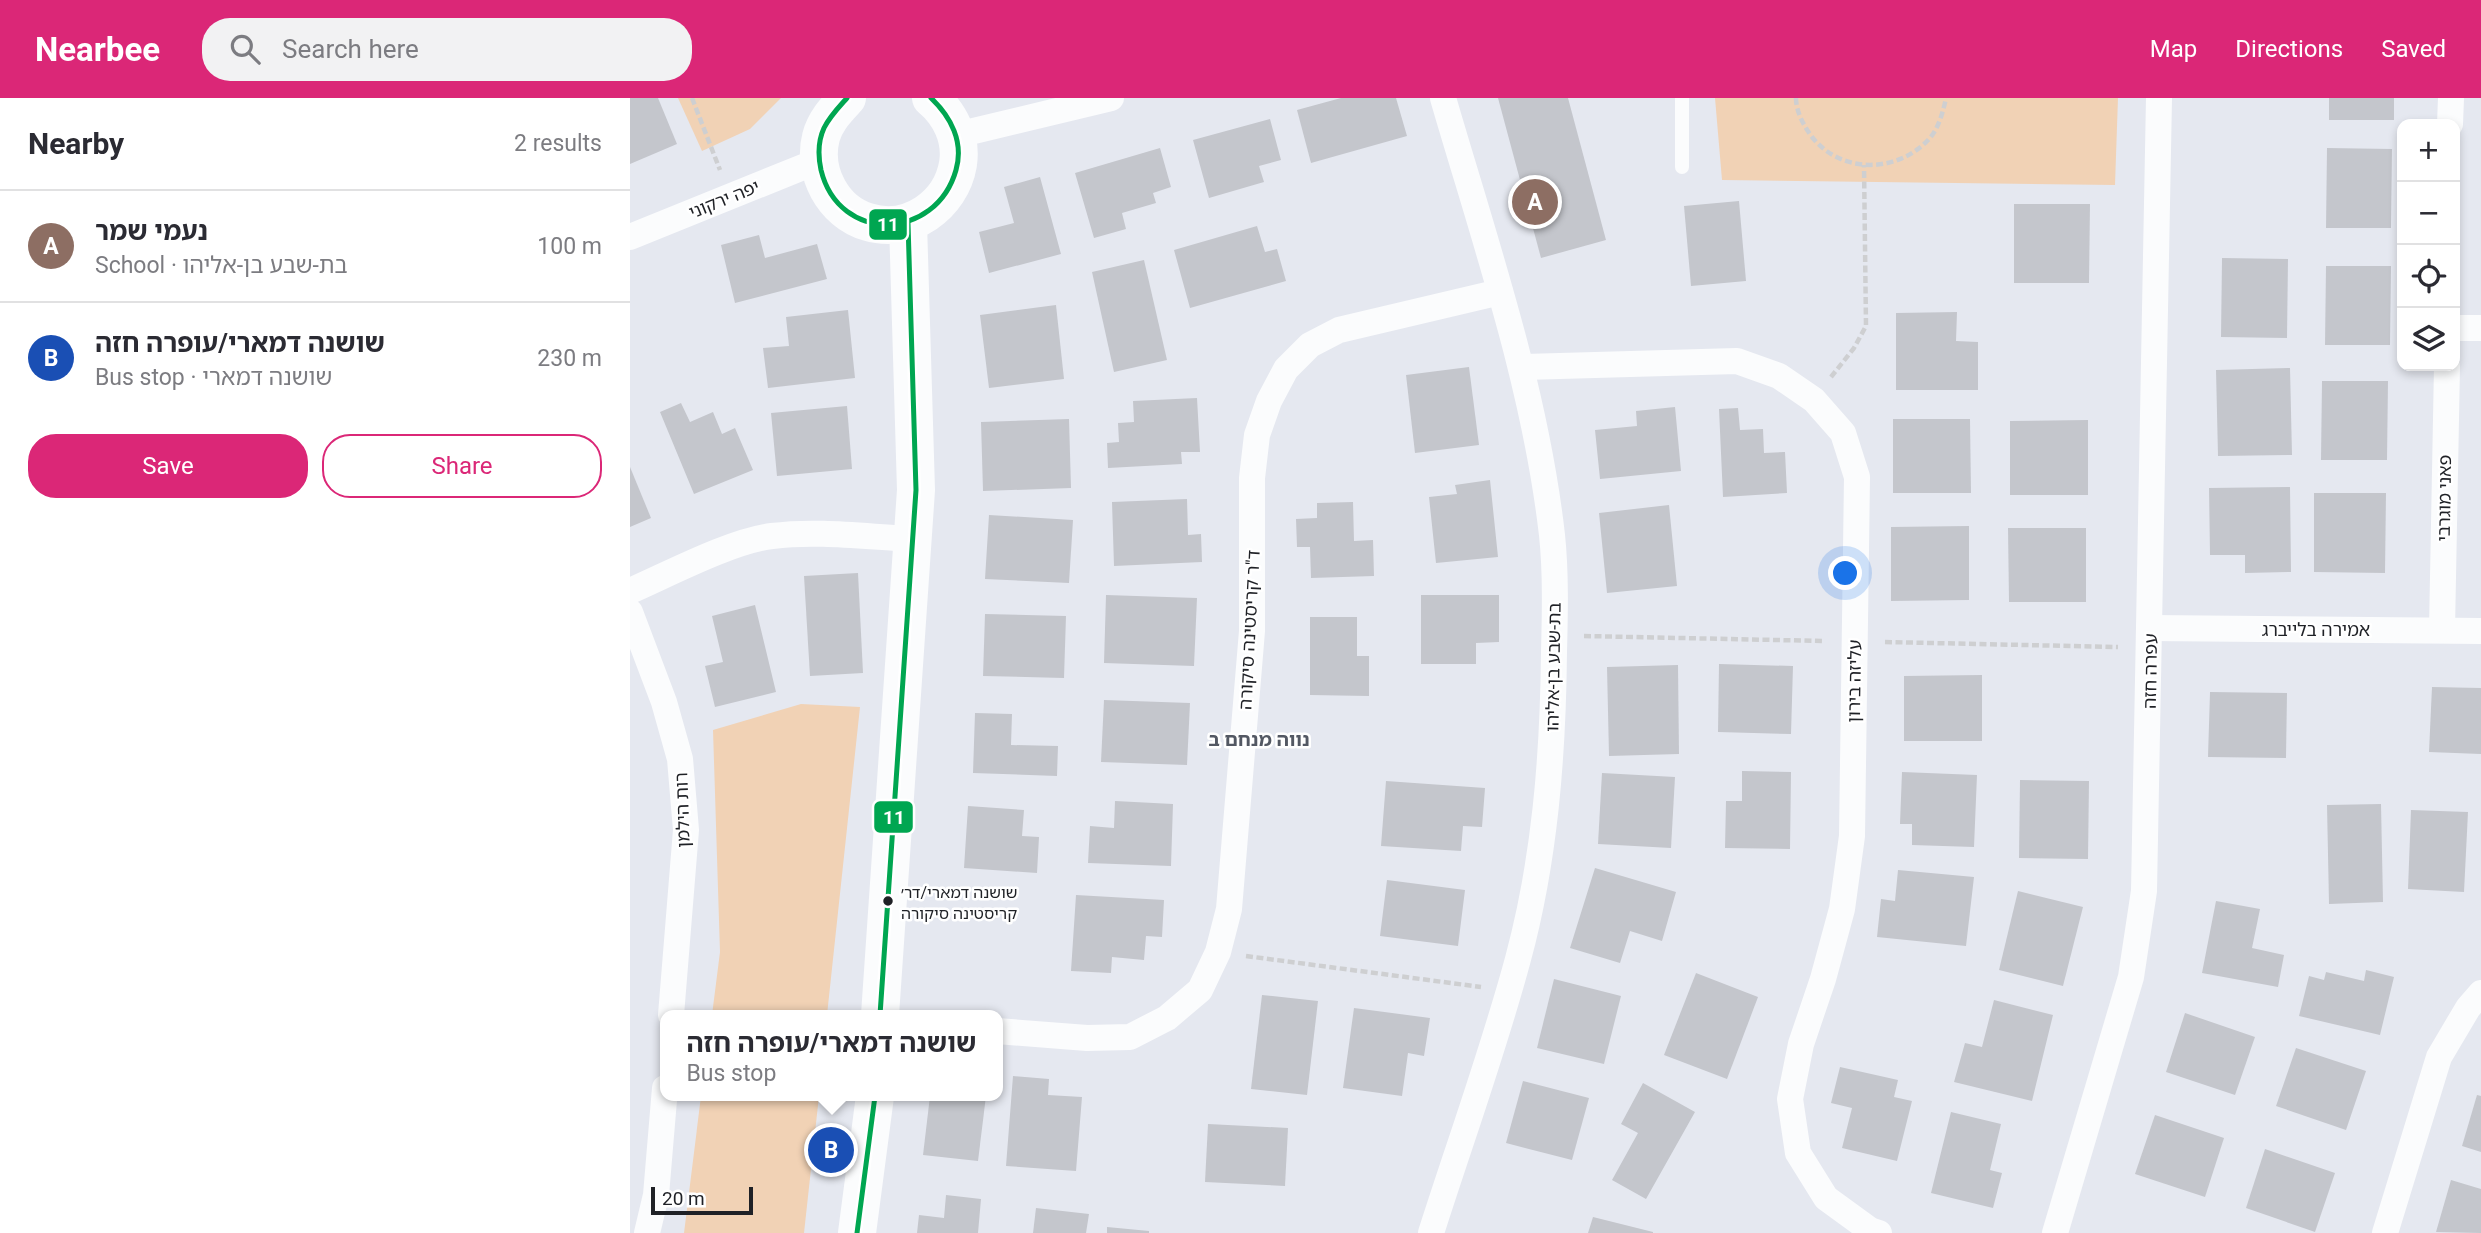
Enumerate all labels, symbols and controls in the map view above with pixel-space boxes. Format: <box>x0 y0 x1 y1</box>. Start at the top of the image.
search box <box>202 18 692 81</box>
text: Nearbee <box>35 30 160 69</box>
icon: search <box>226 30 264 68</box>
text: Search here <box>282 34 419 64</box>
text: Map <box>2150 35 2197 63</box>
text: Directions <box>2235 35 2343 63</box>
text: Saved <box>2381 35 2446 63</box>
map controls <box>2397 119 2460 371</box>
button: + <box>2397 119 2460 182</box>
text: Nearby <box>28 126 124 161</box>
text: 2 results <box>514 130 602 157</box>
street label: יפה ירקוני <box>686 175 762 223</box>
pin: A <box>1512 176 1558 228</box>
button: − <box>2397 182 2460 245</box>
line badge: 11 <box>868 208 908 241</box>
text: 11 <box>877 213 899 236</box>
text: נעמי שמר <box>95 216 208 246</box>
text: A <box>43 233 59 260</box>
text: 100 m <box>537 233 602 260</box>
button: locate <box>2397 245 2460 308</box>
text: School · בת-שבע בן-אליהו <box>95 252 348 279</box>
button: layers <box>2397 308 2460 371</box>
text: שושנה דמארי/עופרה חזה <box>95 328 385 358</box>
text: B <box>44 345 58 372</box>
text: 230 m <box>537 345 602 372</box>
text: Bus stop · שושנה דמארי <box>95 364 332 391</box>
button: Save <box>28 434 308 498</box>
button: Share <box>322 434 602 498</box>
street label: פאני מוגרבי <box>2433 454 2455 542</box>
street label: ד"ר קריסטינה סיקורה <box>1234 549 1264 711</box>
your location <box>1828 556 1862 590</box>
street label: בת-שבע בן-אליהו <box>1541 602 1565 732</box>
street label: אמירה בלייברג <box>2262 619 2370 640</box>
street label: עפרה חזה <box>2139 633 2161 709</box>
street label: עליזה בירון <box>1843 639 1865 723</box>
district label: נווה מנחם ב <box>1208 728 1310 751</box>
street label: רות הילמן <box>670 772 694 848</box>
line badge: 11 <box>873 800 914 834</box>
text: 11 <box>883 806 905 829</box>
place label: שושנה דמארי/דר׳ קריסטינה סיקורה <box>901 883 1018 923</box>
marker: שושנה דמארי/דר׳ קריסטינה סיקורה <box>881 894 895 908</box>
popup <box>660 1010 1003 1101</box>
text: שושנה דמארי/עופרה חזה <box>687 1028 976 1058</box>
text: Bus stop <box>687 1060 776 1087</box>
pin: B <box>808 1124 854 1176</box>
scale bar <box>651 1184 752 1216</box>
text: 20 m <box>662 1187 705 1210</box>

